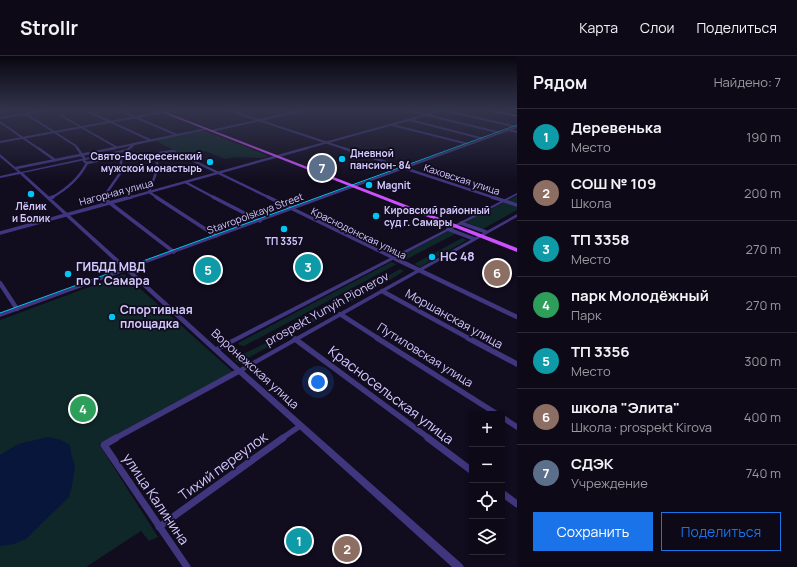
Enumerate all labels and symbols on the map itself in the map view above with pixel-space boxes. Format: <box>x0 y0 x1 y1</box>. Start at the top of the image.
place label: Дневной пансион- 84 <box>350 146 411 172</box>
place label: Свято-Воскресенский мужской монастырь <box>90 149 202 175</box>
pin: 7 <box>309 153 335 183</box>
marker: Дневной пансион- 84 <box>337 154 347 164</box>
marker: Свято-Воскресенский мужской монастырь <box>205 157 215 167</box>
street label: Каховская улица <box>422 160 502 198</box>
street label: Нагорная улица <box>77 175 155 209</box>
place label: Magnit <box>377 178 411 192</box>
marker: Magnit <box>364 180 374 190</box>
marker: Лёлик и Болик <box>26 189 36 199</box>
street label: Stavropolskaya Street <box>205 189 305 237</box>
place label: Лёлик и Болик <box>12 199 51 225</box>
place label: Кировский районный суд г. Самары <box>384 203 490 229</box>
street label: Краснодонская улица <box>309 204 409 262</box>
marker: Кировский районный суд г. Самары <box>371 211 381 221</box>
marker: ТП 3357 <box>279 224 289 234</box>
place label: ТП 3357 <box>265 234 303 248</box>
place label: НС 48 <box>440 248 475 265</box>
pin: 3 <box>295 252 321 282</box>
marker: НС 48 <box>427 252 437 262</box>
pin: 5 <box>195 255 221 285</box>
place label: ГИБДД МВД по г. Самара <box>76 258 150 289</box>
pin: 6 <box>484 258 510 288</box>
street label: prospekt Yunyih Pionerov <box>262 267 392 350</box>
marker: ГИБДД МВД по г. Самара <box>63 269 73 279</box>
street label: Моршанская улица <box>402 285 506 353</box>
place label: Спортивная площадка <box>120 301 193 332</box>
marker: Спортивная площадка <box>107 312 117 322</box>
street label: Путиловская улица <box>374 318 476 391</box>
street label: Воронежская улица <box>208 325 303 413</box>
street label: Красносельская улица <box>325 341 458 448</box>
your location <box>308 372 328 392</box>
pin: 4 <box>70 394 96 424</box>
street label: Тихий переулок <box>175 426 272 504</box>
street label: улица Калинина <box>119 449 194 548</box>
pin: 1 <box>286 526 312 556</box>
pin: 2 <box>334 534 360 564</box>

